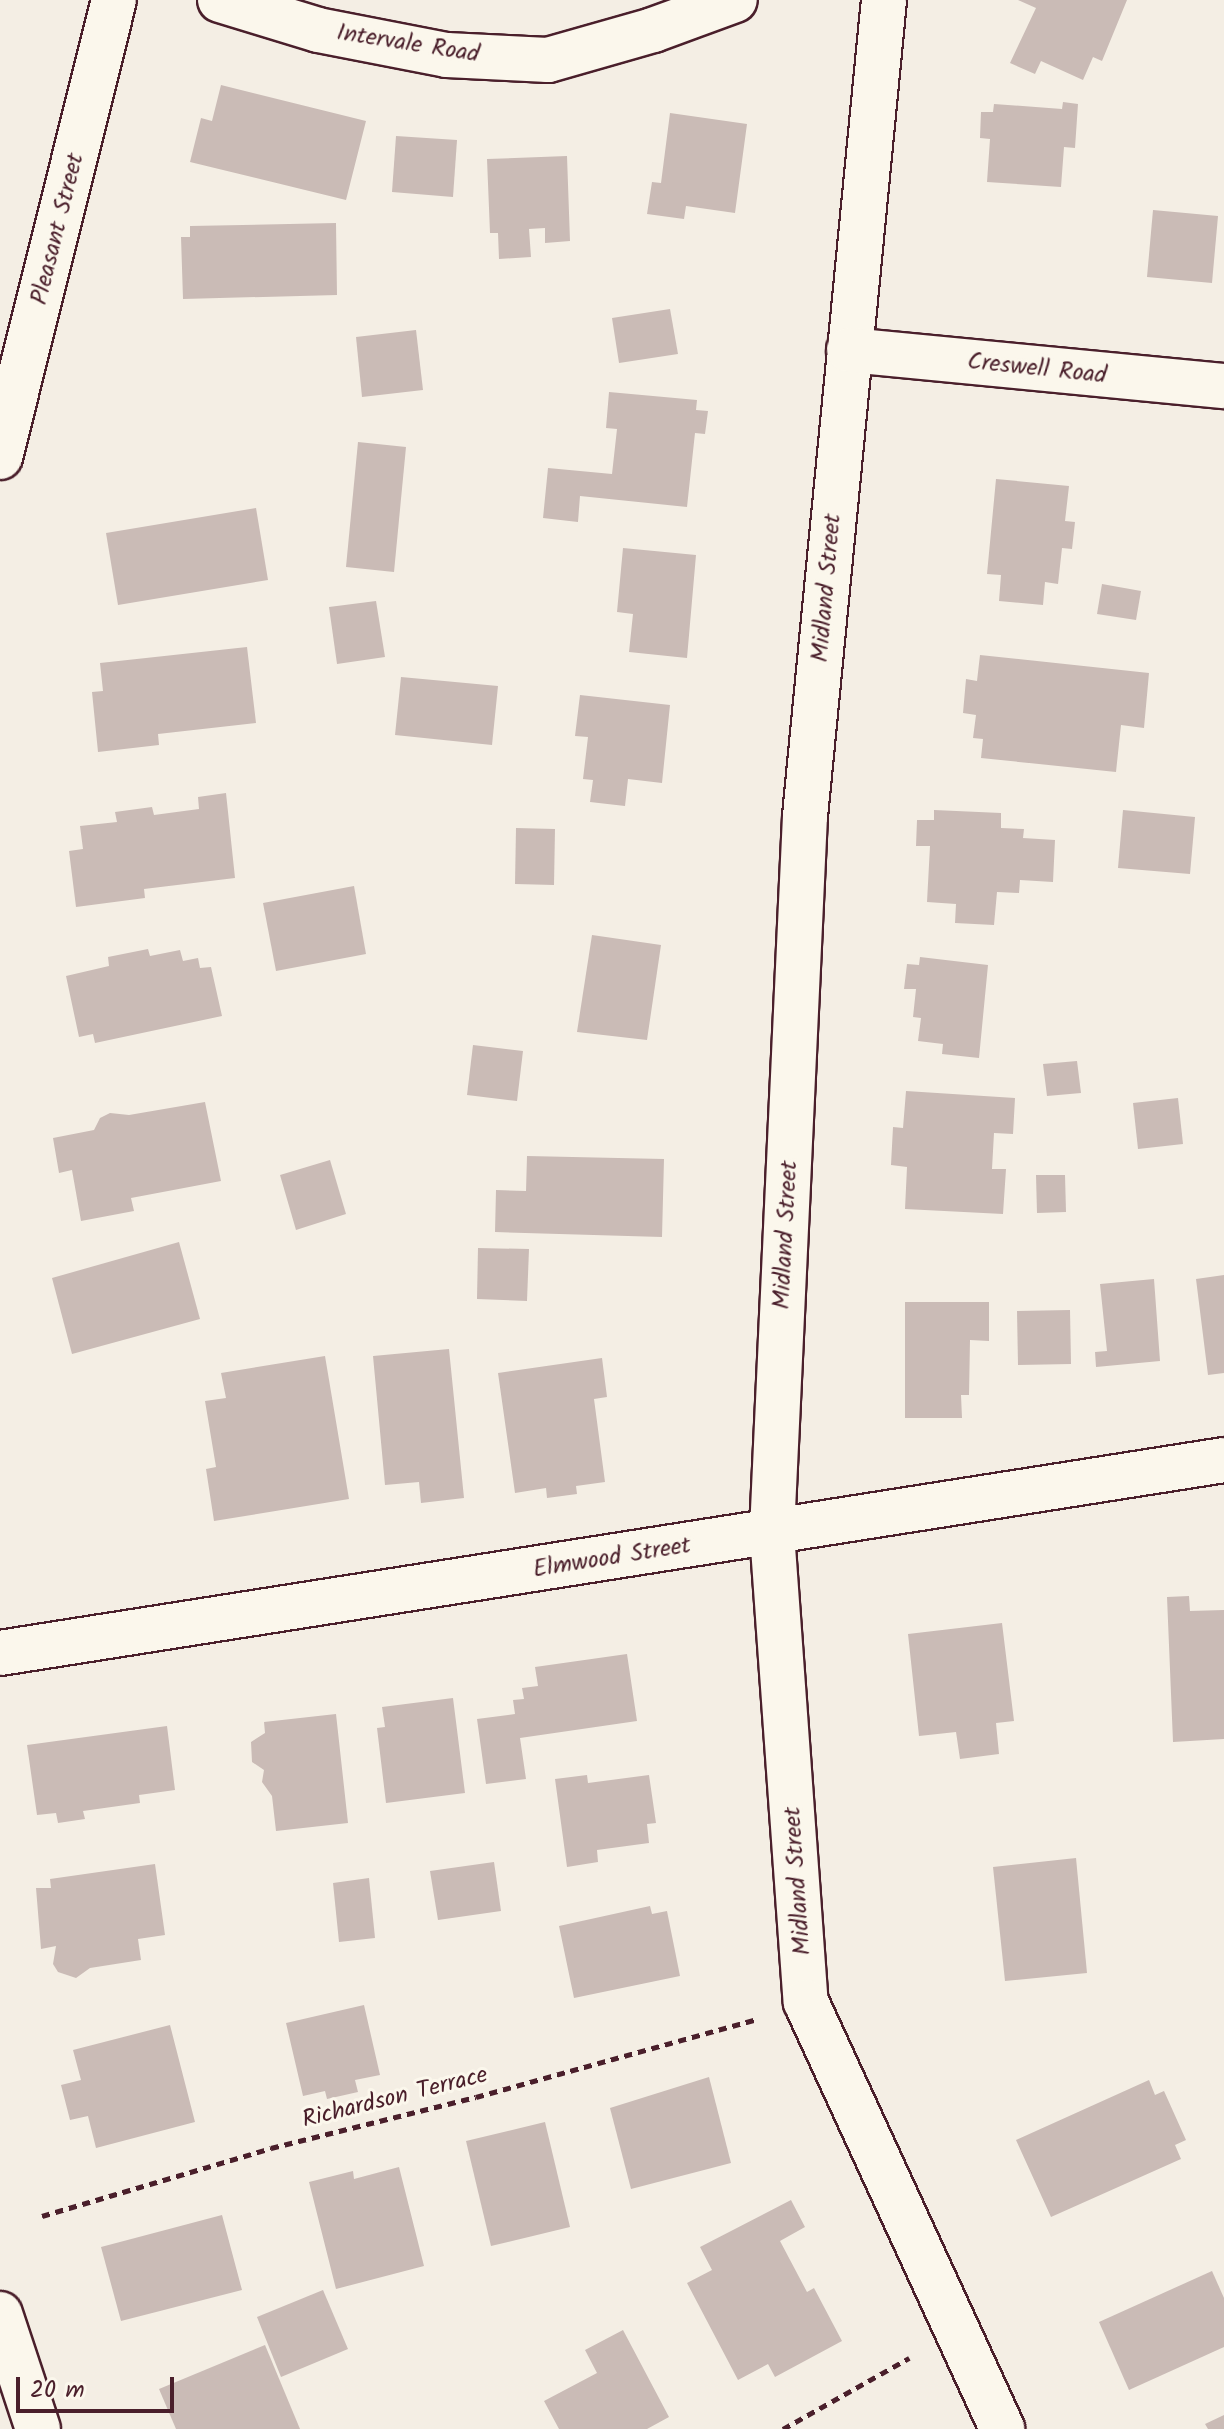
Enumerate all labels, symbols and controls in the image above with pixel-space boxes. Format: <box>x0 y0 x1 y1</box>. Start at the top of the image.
street label: Intervale Road <box>335 19 481 69</box>
street label: Pleasant Street <box>25 150 91 308</box>
street label: Creswell Road <box>966 347 1108 391</box>
street label: Midland Street <box>806 513 848 663</box>
street label: Midland Street <box>768 1160 804 1310</box>
street label: Elmwood Street <box>531 1531 693 1585</box>
street label: Midland Street <box>778 1806 818 1956</box>
street label: Richardson Terrace <box>299 2061 491 2135</box>
scale bar <box>20 2361 178 2411</box>
text: 20 m <box>30 2371 85 2410</box>

